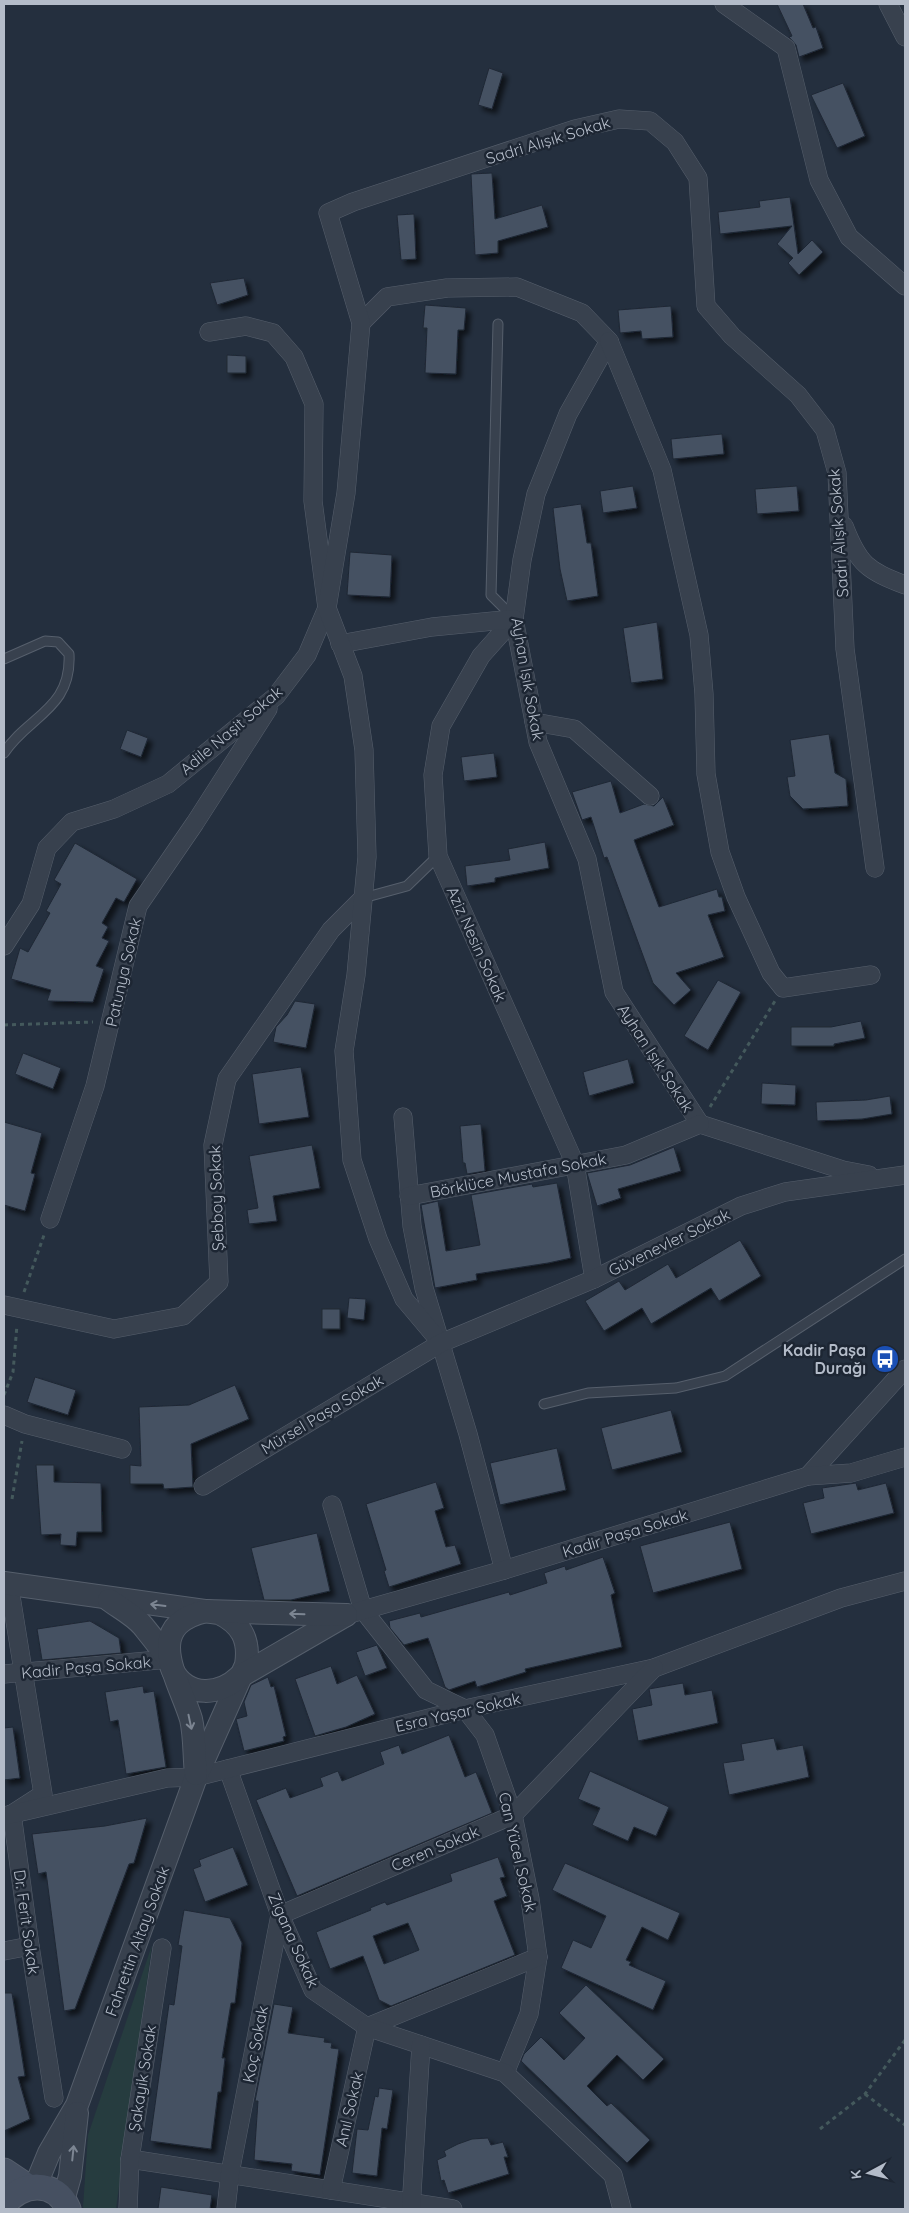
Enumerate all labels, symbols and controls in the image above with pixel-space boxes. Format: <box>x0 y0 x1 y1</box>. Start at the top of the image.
street label: Sadri Alışık Sokak <box>483 112 613 168</box>
street label: Sadri Alışık Sokak <box>824 468 852 598</box>
street label: Ayhan Işık Sokak <box>507 616 549 742</box>
street label: Adile Naşit Sokak <box>176 681 286 779</box>
street label: Aziz Nesin Sokak <box>443 883 511 1005</box>
street label: Patunya Sokak <box>101 915 145 1029</box>
street label: Ayhan Işık Sokak <box>614 1000 698 1116</box>
street label: Şebboy Sokak <box>204 1145 228 1251</box>
street label: Börklüce Mustafa Sokak <box>428 1148 608 1202</box>
street label: Güvenevler Sokak <box>605 1204 733 1280</box>
place label: Kadir Paşa Durağı <box>783 1340 866 1378</box>
bus stop icon: Kadir Paşa Durağı <box>870 1344 900 1374</box>
street label: Mürsel Paşa Sokak <box>257 1370 387 1458</box>
street label: Kadir Paşa Sokak <box>560 1504 690 1562</box>
one-way arrow <box>150 1600 166 1610</box>
one-way arrow <box>289 1609 305 1618</box>
street label: Kadir Paşa Sokak <box>20 1651 152 1683</box>
street label: Esra Yaşar Sokak <box>393 1688 523 1736</box>
one-way arrow <box>186 1713 195 1729</box>
street label: Can Yücel Sokak <box>495 1790 541 1914</box>
street label: Ceren Sokak <box>388 1821 482 1875</box>
street label: Fahrettin Altay Sokak <box>101 1863 173 2019</box>
street label: Dr. Ferit Sokak <box>10 1868 44 1976</box>
street label: Zigana Sokak <box>264 1889 324 1991</box>
street label: Koç Sokak <box>238 2004 272 2084</box>
street label: Şakayik Sokak <box>124 2023 160 2133</box>
street label: Anıl Sokak <box>331 2069 367 2149</box>
one-way arrow <box>68 2146 77 2162</box>
north arrow <box>844 2148 894 2198</box>
text: K <box>847 2169 866 2180</box>

